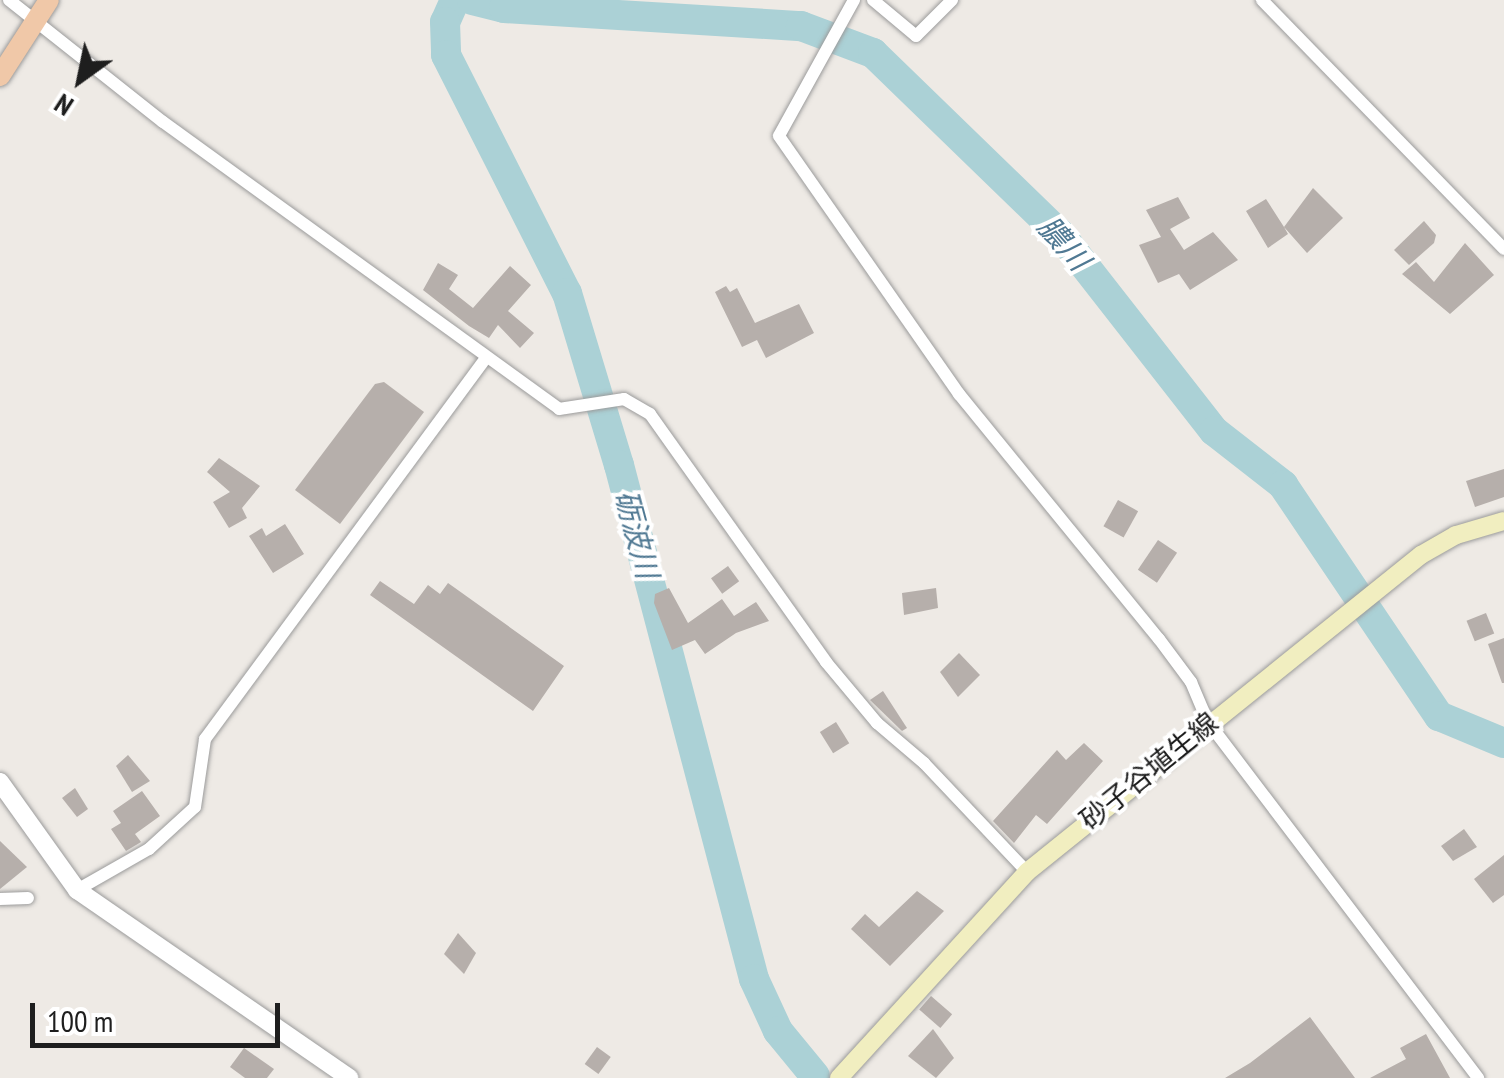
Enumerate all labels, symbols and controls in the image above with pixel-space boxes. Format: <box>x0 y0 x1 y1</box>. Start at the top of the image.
north arrow <box>30 30 130 130</box>
text: N <box>47 86 80 125</box>
water label: 膿川 <box>1031 209 1097 277</box>
water label: 砺波川 <box>608 486 666 582</box>
street label: 砂子谷埴生線 <box>1073 705 1225 837</box>
scale bar <box>35 983 285 1045</box>
text: 100 m <box>47 1001 113 1040</box>

